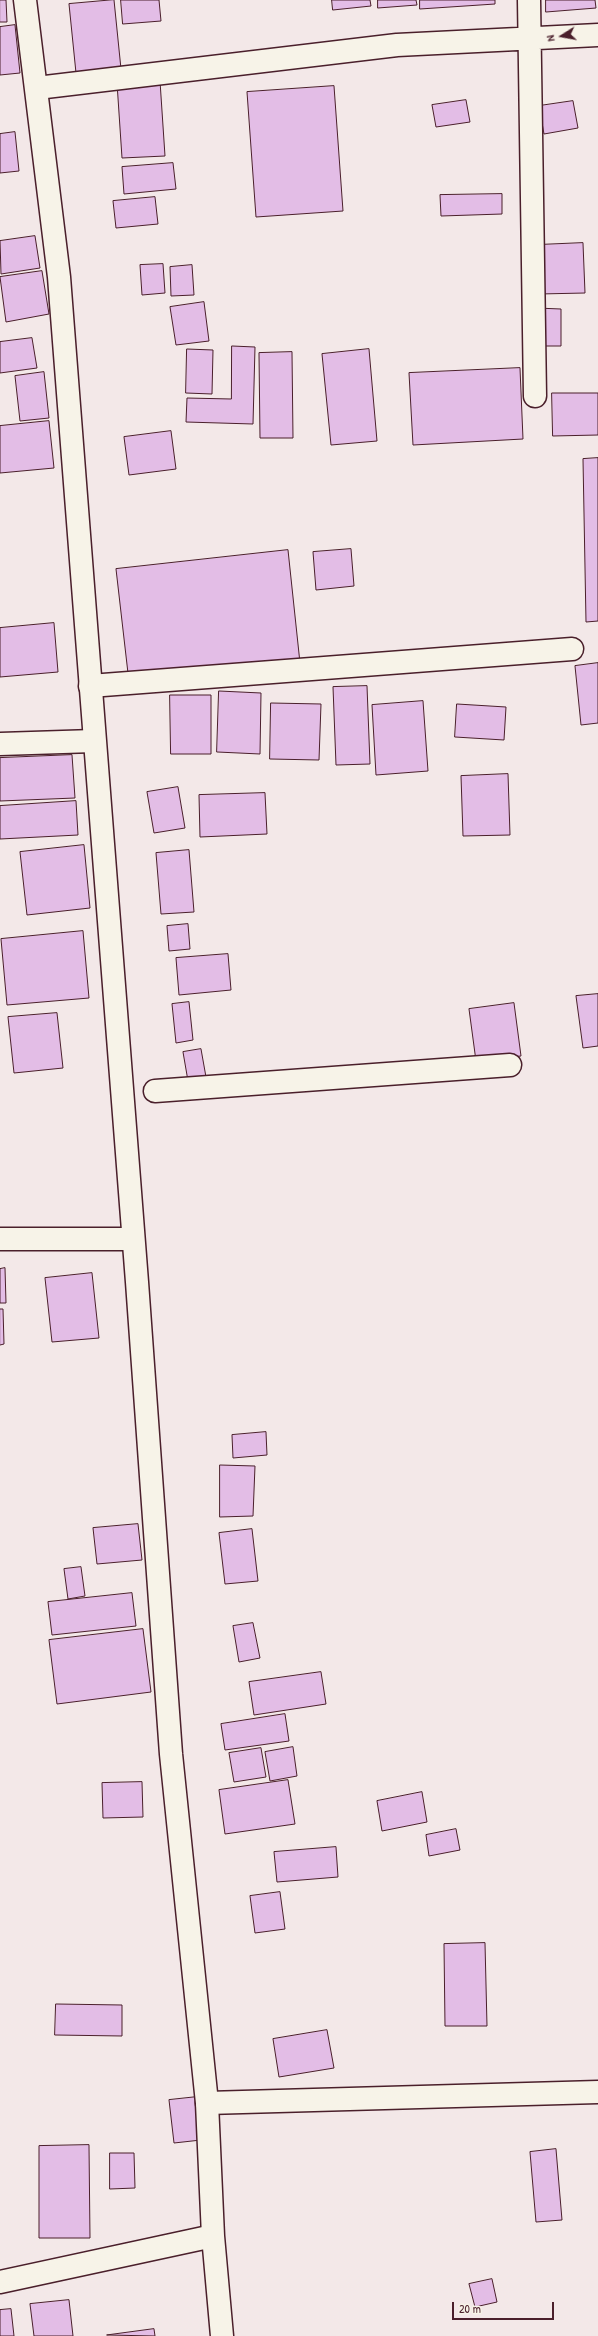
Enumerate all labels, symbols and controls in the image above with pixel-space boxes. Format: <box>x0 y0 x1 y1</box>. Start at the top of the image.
north arrow <box>542 16 582 56</box>
text: N <box>543 34 558 43</box>
scale bar <box>454 2294 556 2320</box>
text: 20 m <box>459 2300 481 2317</box>

